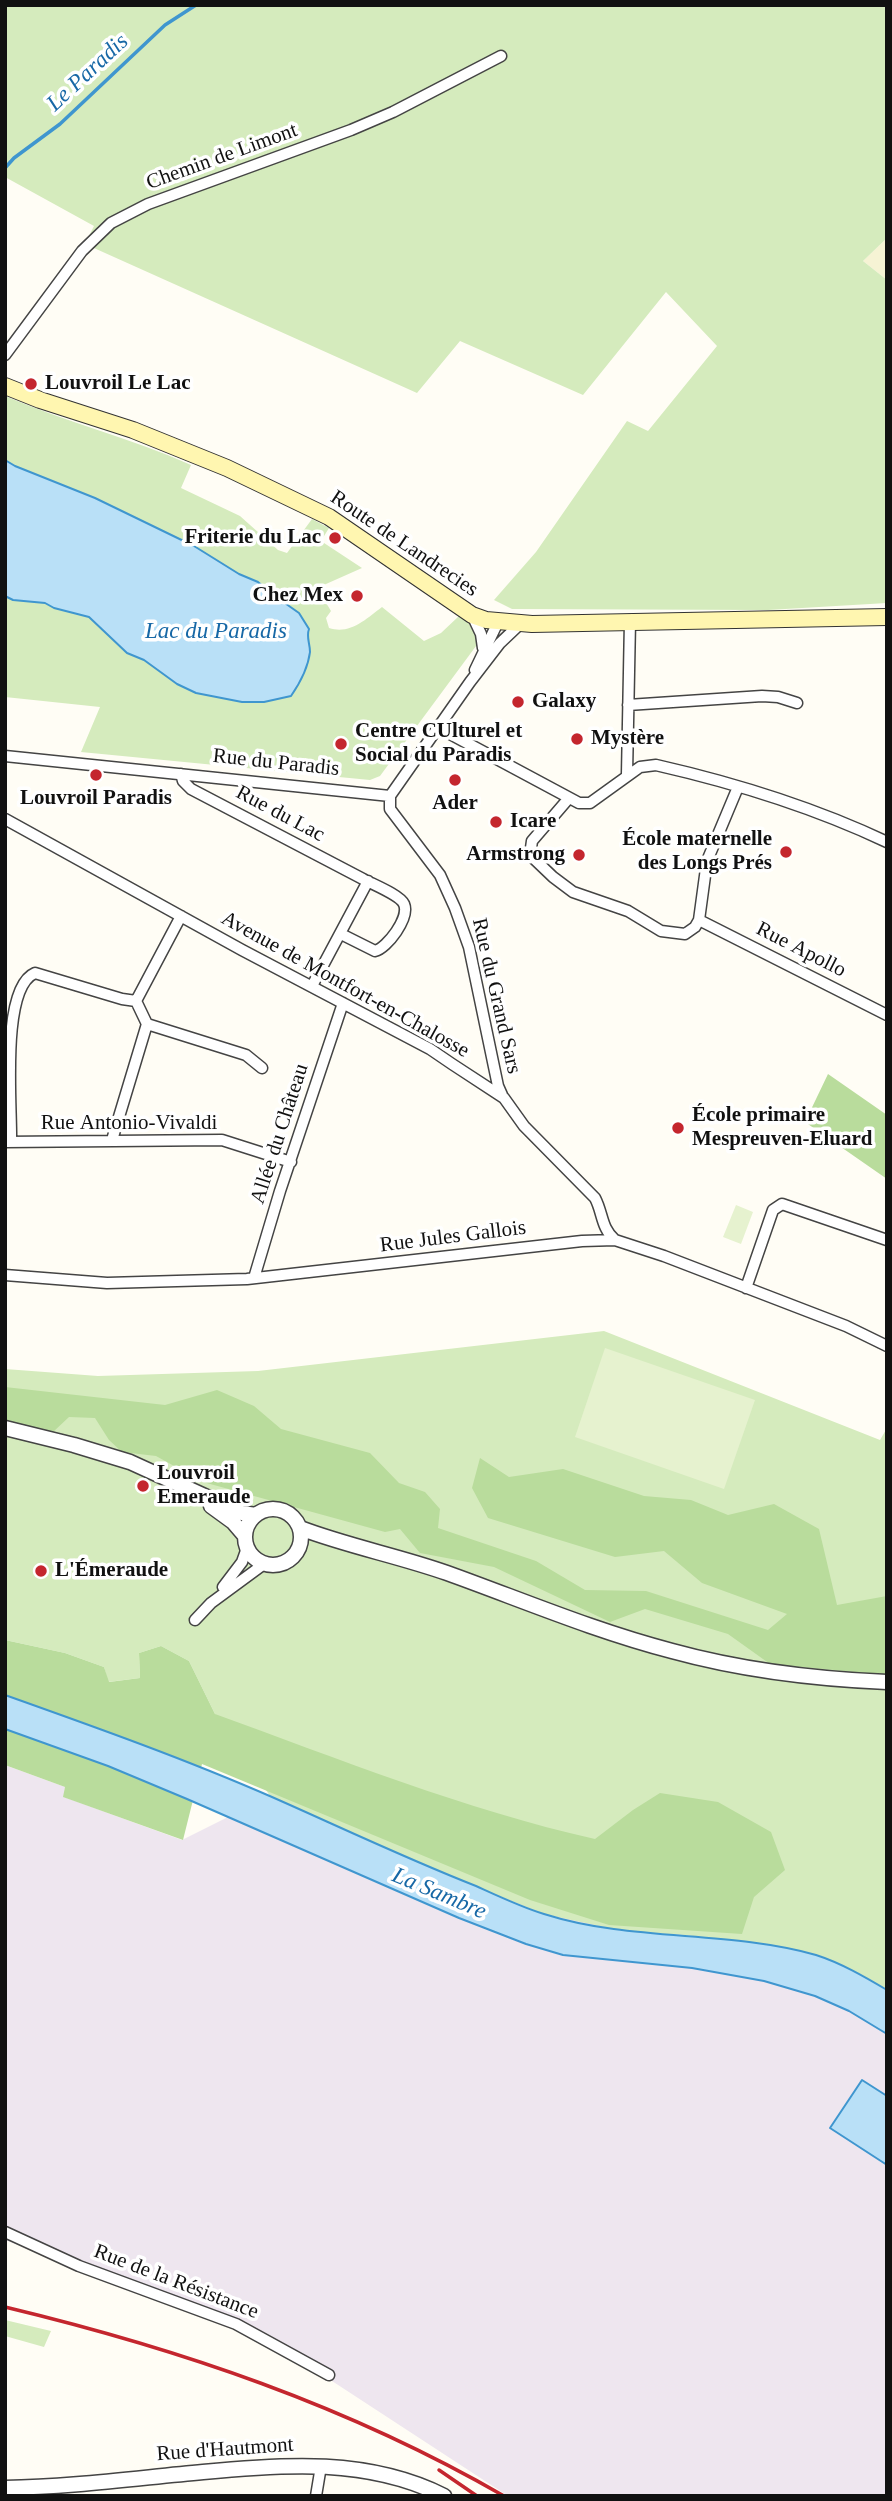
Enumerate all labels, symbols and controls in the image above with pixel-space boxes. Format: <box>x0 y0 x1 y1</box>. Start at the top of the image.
water label: Le Paradis <box>41 28 135 118</box>
street label: Chemin de Limont <box>143 118 301 196</box>
place label: Louvroil Le Lac <box>45 371 190 397</box>
marker: Louvroil Le Lac <box>23 376 39 392</box>
street label: Route de Landrecies <box>325 485 483 603</box>
place label: Friterie du Lac <box>185 525 321 551</box>
marker: Friterie du Lac <box>327 530 343 546</box>
place label: Chez Mex <box>253 583 343 609</box>
marker: Chez Mex <box>349 588 365 604</box>
water label: Lac du Paradis <box>145 618 287 646</box>
place label: Galaxy <box>532 689 596 715</box>
marker: Galaxy <box>510 694 526 710</box>
place label: Centre CUlturel et Social du Paradis <box>355 719 522 769</box>
place label: Mystère <box>591 726 664 752</box>
marker: Mystère <box>569 731 585 747</box>
marker: Centre CUlturel et Social du Paradis <box>333 736 349 752</box>
street label: Rue du Paradis <box>211 744 341 782</box>
marker: Louvroil Paradis <box>88 767 104 783</box>
marker: Ader <box>447 772 463 788</box>
street label: Rue du Lac <box>231 780 329 848</box>
place label: Louvroil Paradis <box>20 786 172 812</box>
place label: Ader <box>432 791 478 817</box>
place label: Icare <box>510 809 556 835</box>
marker: Icare <box>488 814 504 830</box>
place label: École maternelle des Longs Prés <box>622 827 772 877</box>
place label: Armstrong <box>466 842 565 868</box>
marker: École maternelle des Longs Prés <box>778 844 794 860</box>
marker: Armstrong <box>571 847 587 863</box>
street label: Avenue de Montfort-en-Chalosse <box>217 906 473 1064</box>
street label: Rue du Grand Sars <box>466 916 526 1076</box>
street label: Rue Apollo <box>752 917 850 983</box>
street label: Allée du Château <box>245 1061 315 1207</box>
place label: École primaire Mespreuven-Eluard <box>692 1103 872 1153</box>
street label: Rue Antonio-Vivaldi <box>41 1110 217 1136</box>
marker: École primaire Mespreuven-Eluard <box>670 1120 686 1136</box>
street label: Rue Jules Gallois <box>379 1216 527 1258</box>
place label: Louvroil Emeraude <box>157 1461 250 1511</box>
marker: Louvroil Emeraude <box>135 1478 151 1494</box>
place label: L'Émeraude <box>55 1558 168 1584</box>
marker: L'Émeraude <box>33 1563 49 1579</box>
water label: La Sambre <box>388 1862 490 1926</box>
street label: Rue de la Résistance <box>90 2239 262 2325</box>
street label: Rue d'Hautmont <box>156 2433 294 2467</box>

